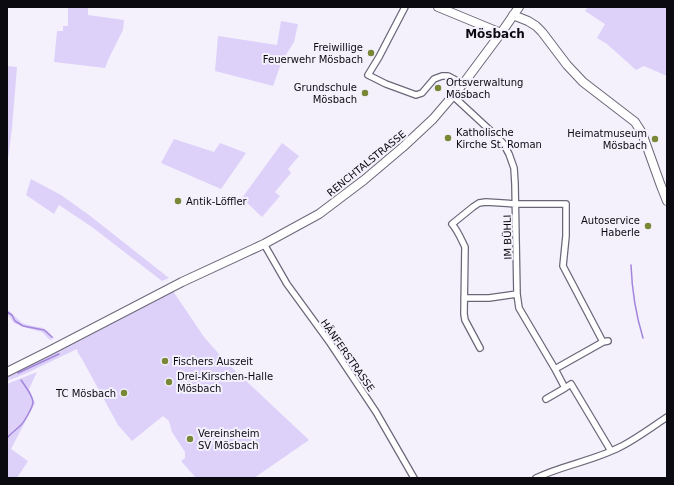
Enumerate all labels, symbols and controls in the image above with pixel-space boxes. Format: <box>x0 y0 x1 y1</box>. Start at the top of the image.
district label: Mösbach <box>465 27 525 41</box>
place label: Freiwillige Feuerwehr Mösbach <box>263 42 363 65</box>
marker: Freiwillige Feuerwehr Mösbach <box>366 48 376 58</box>
place label: Ortsverwaltung Mösbach <box>446 77 523 100</box>
place label: Grundschule Mösbach <box>294 82 357 105</box>
marker: Ortsverwaltung Mösbach <box>433 83 443 93</box>
marker: Grundschule Mösbach <box>360 88 370 98</box>
place label: Katholische Kirche St. Roman <box>456 127 542 150</box>
street label: RENCHTALSTRASSE <box>325 128 408 198</box>
place label: Heimatmuseum Mösbach <box>567 128 647 151</box>
marker: Katholische Kirche St. Roman <box>443 133 453 143</box>
marker: Heimatmuseum Mösbach <box>650 134 660 144</box>
marker: Antik-Löffler <box>173 196 183 206</box>
place label: Antik-Löffler <box>186 196 248 207</box>
street label: IM BÜHLI <box>501 214 513 260</box>
place label: Autoservice Haberle <box>581 215 640 238</box>
marker: Autoservice Haberle <box>643 221 653 231</box>
street label: HÄNFERSTRASSE <box>319 316 377 394</box>
marker: Fischers Auszeit <box>160 356 170 366</box>
place label: Fischers Auszeit <box>173 356 253 367</box>
place label: Drei-Kirschen-Halle Mösbach <box>177 371 273 394</box>
marker: Drei-Kirschen-Halle Mösbach <box>164 377 174 387</box>
place label: TC Mösbach <box>55 388 116 399</box>
marker: TC Mösbach <box>119 388 129 398</box>
place label: Vereinsheim SV Mösbach <box>198 428 260 451</box>
marker: Vereinsheim SV Mösbach <box>185 434 195 444</box>

